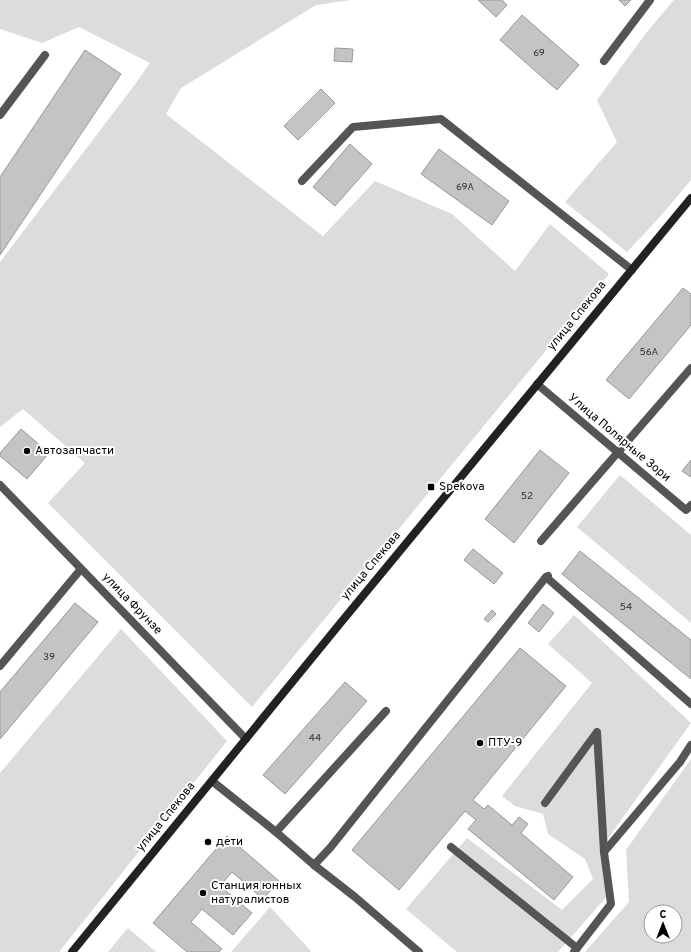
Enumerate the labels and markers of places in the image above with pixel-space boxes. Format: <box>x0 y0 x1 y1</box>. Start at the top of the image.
place label: Автозапчасти <box>35 443 114 459</box>
marker: Автозапчасти <box>22 446 32 456</box>
place label: Spekova <box>439 479 484 495</box>
marker: Spekova <box>426 482 436 492</box>
place label: ПТУ-9 <box>488 735 522 751</box>
marker: ПТУ-9 <box>475 738 485 748</box>
place label: дети <box>216 834 243 850</box>
marker: дети <box>203 837 213 847</box>
place label: Станция юнных натуралистов <box>211 878 302 908</box>
marker: Станция юнных натуралистов <box>198 888 208 898</box>

